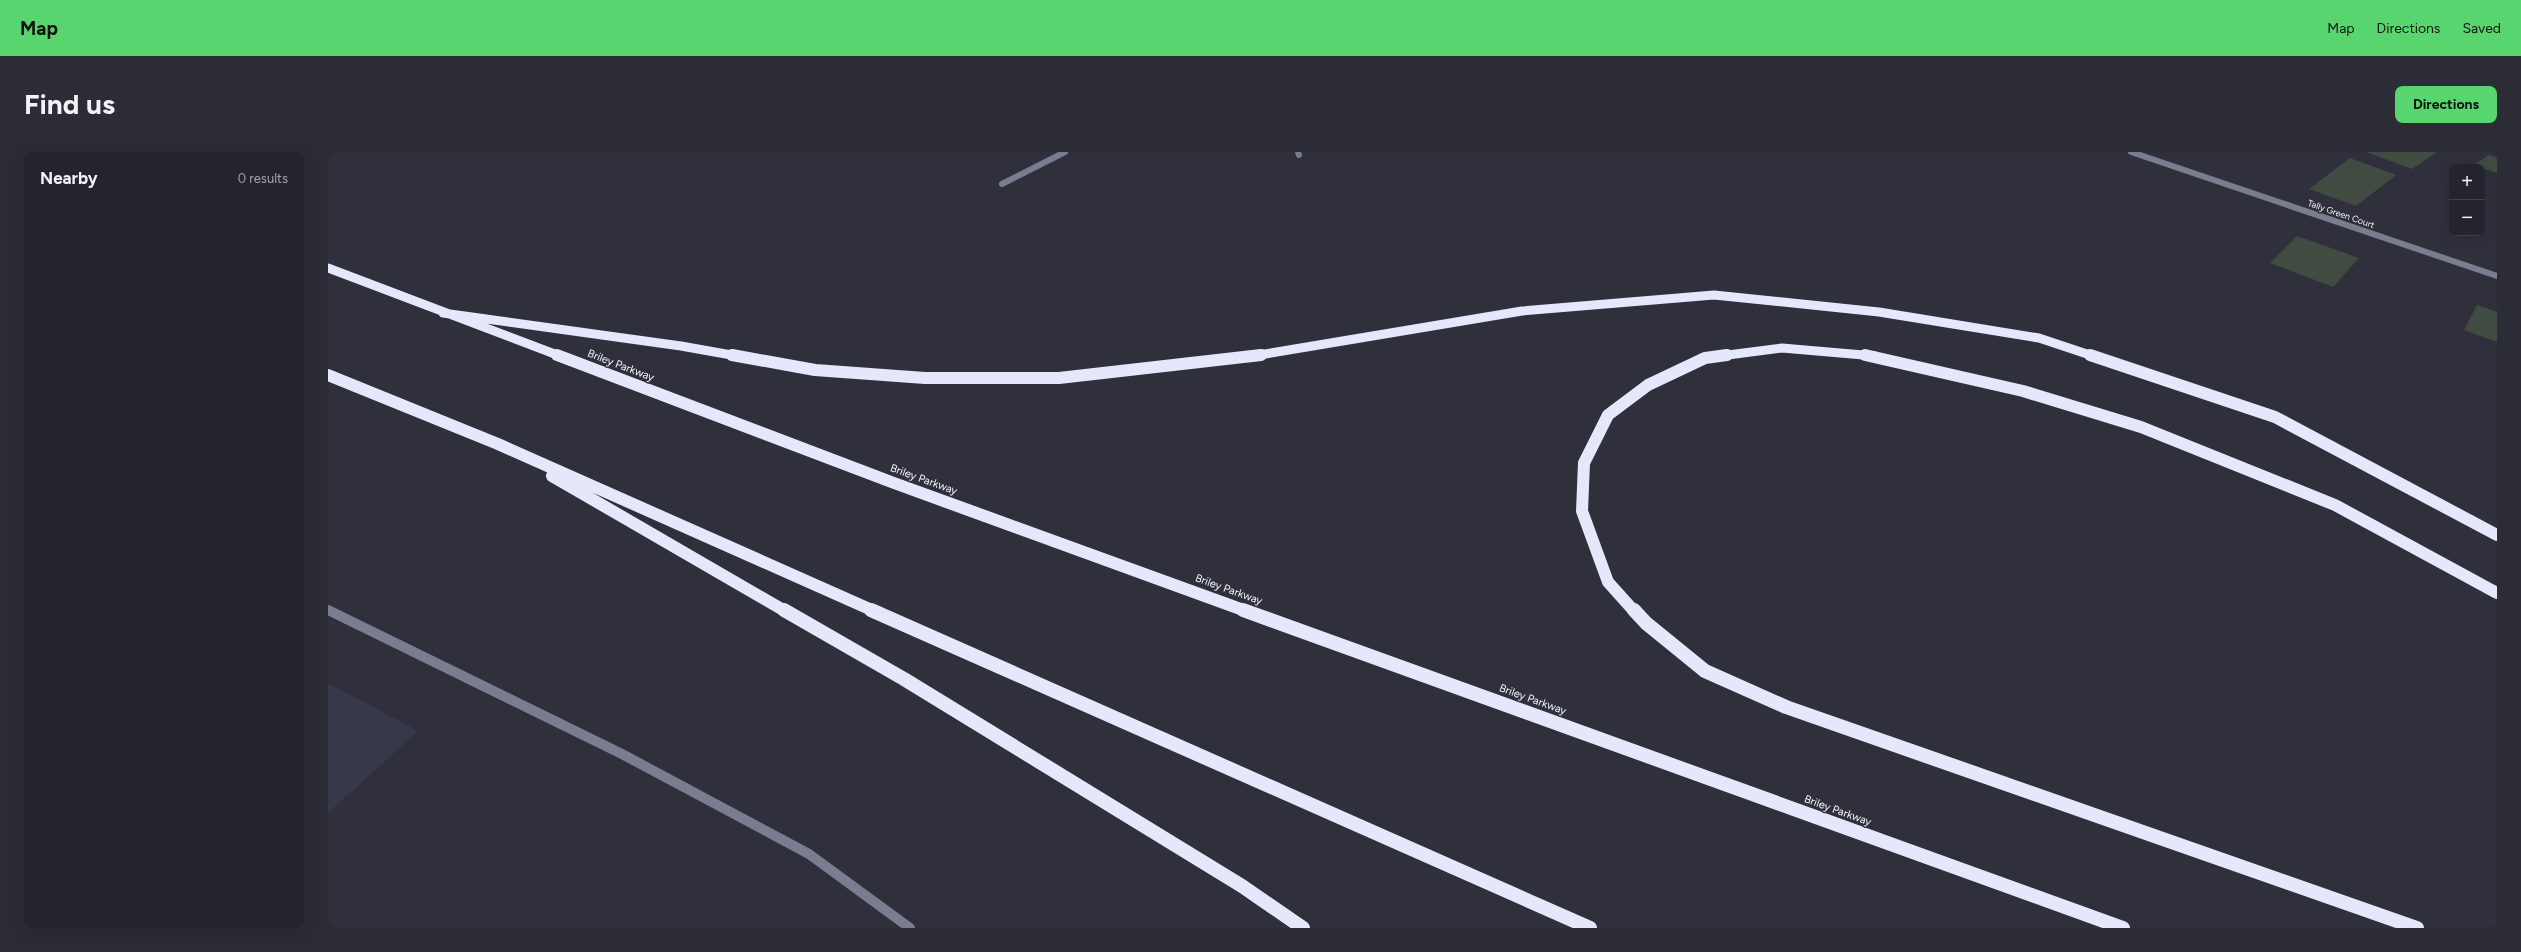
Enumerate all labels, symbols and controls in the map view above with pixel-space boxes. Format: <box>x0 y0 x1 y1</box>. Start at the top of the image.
text: Map <box>20 17 58 40</box>
text: Map <box>2327 20 2355 37</box>
text: Directions <box>2377 20 2440 37</box>
text: Saved <box>2462 20 2501 37</box>
button: Directions <box>2395 86 2497 123</box>
text: Find us <box>24 87 115 121</box>
map controls <box>2449 164 2485 236</box>
button: + <box>2449 164 2485 200</box>
text: Nearby <box>40 168 98 188</box>
text: 0 results <box>238 171 288 186</box>
street label: Tally Green Court <box>2306 197 2377 230</box>
button: − <box>2449 200 2485 236</box>
street label: Briley Parkway <box>586 347 656 384</box>
street label: Briley Parkway <box>888 461 959 498</box>
street label: Briley Parkway <box>1193 571 1264 608</box>
street label: Briley Parkway <box>1497 681 1568 718</box>
street label: Briley Parkway <box>1802 792 1873 829</box>

